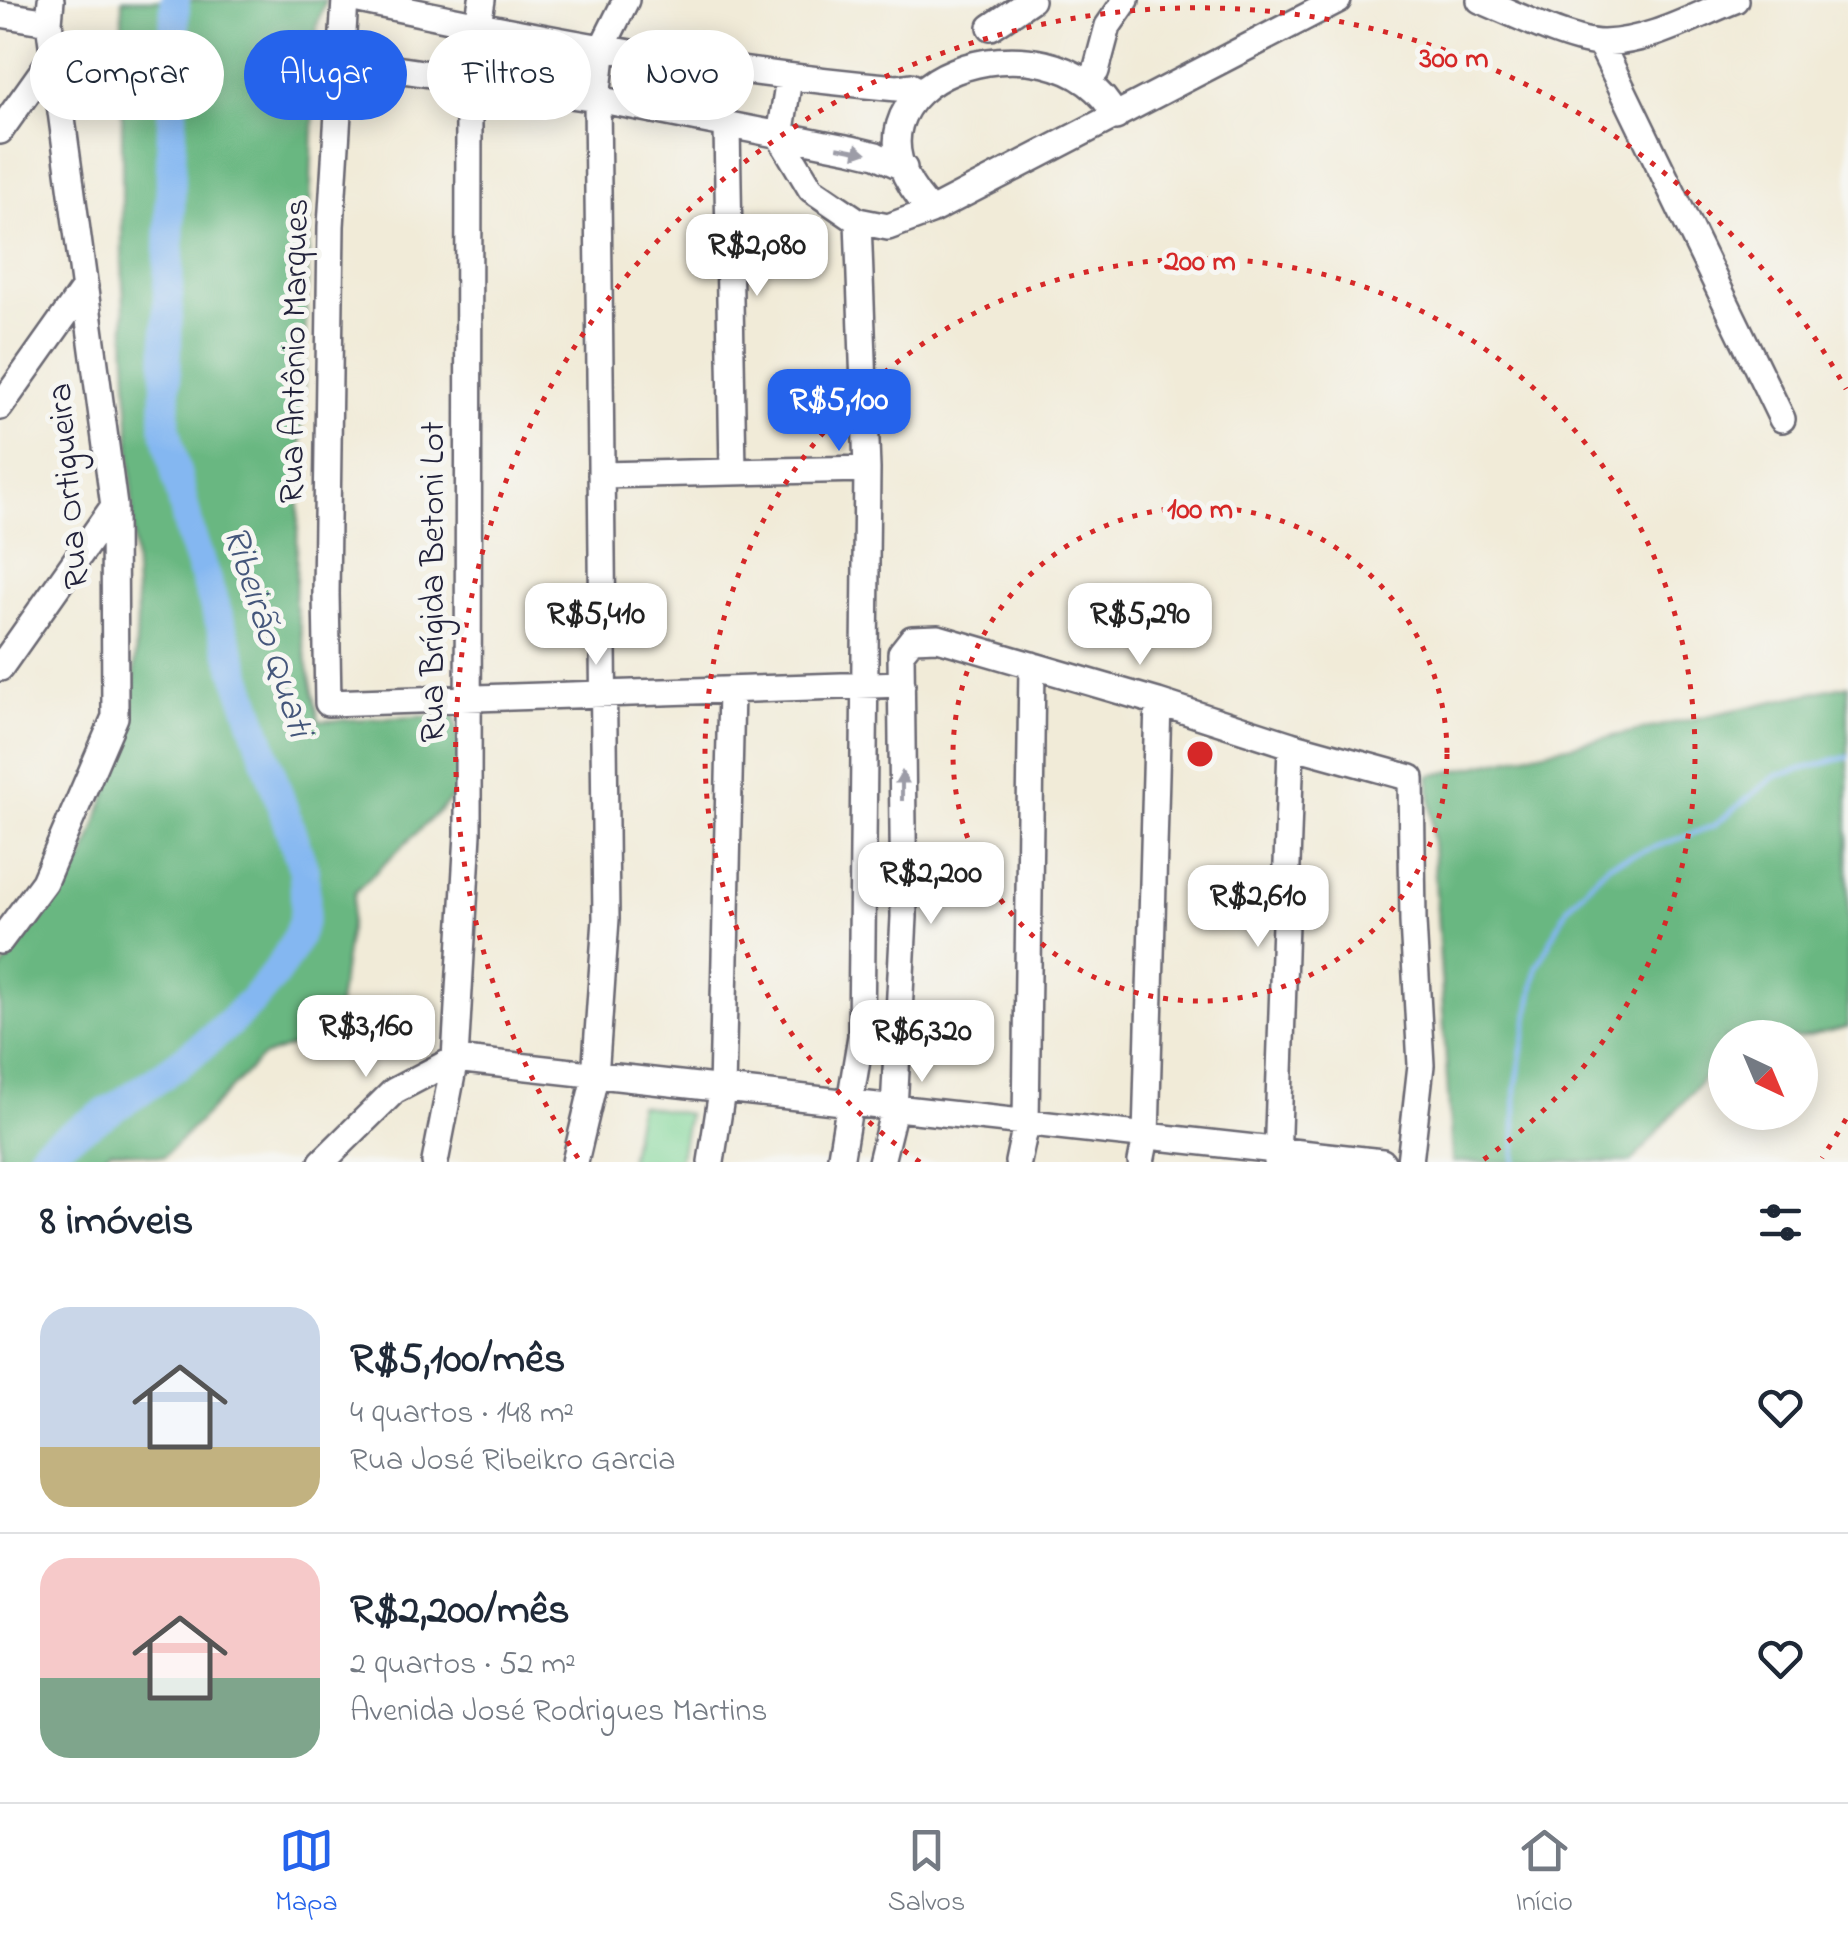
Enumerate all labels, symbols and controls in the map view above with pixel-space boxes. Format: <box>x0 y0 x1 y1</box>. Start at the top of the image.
chip: Comprar <box>30 30 224 120</box>
chip: Alugar <box>244 30 407 120</box>
chip: Filtros <box>427 30 591 120</box>
chip: Novo <box>611 30 754 120</box>
text: 300 m <box>1418 38 1489 82</box>
one-way arrow <box>837 143 868 158</box>
street label: Rua Antônio Marques <box>268 198 324 504</box>
pin: R$2,080 <box>665 214 849 299</box>
text: R$2,080 <box>708 223 806 270</box>
text: 200 m <box>1163 241 1236 285</box>
pin: R$5,100 <box>747 369 931 454</box>
text: R$5,100 <box>790 378 888 425</box>
street label: Rua Ortigueira <box>36 381 104 591</box>
street label: Rua Brígida Betoni Lot <box>409 421 460 743</box>
text: 100 m <box>1167 489 1233 533</box>
water label: Ribeirão Quati <box>206 520 327 747</box>
pin: R$5,410 <box>504 583 688 668</box>
pin: R$5,290 <box>1048 583 1232 668</box>
text: R$5,410 <box>547 592 645 639</box>
text: R$5,290 <box>1090 592 1190 639</box>
centre of rings <box>1182 736 1218 772</box>
one-way arrow <box>894 770 910 802</box>
pin: R$2,200 <box>839 842 1023 927</box>
text: R$2,200 <box>880 851 982 898</box>
pin: R$2,610 <box>1166 865 1350 950</box>
text: R$2,610 <box>1210 874 1306 921</box>
pin: R$3,160 <box>274 995 458 1080</box>
pin: R$6,320 <box>830 1000 1014 1085</box>
text: R$3,160 <box>319 1004 413 1051</box>
text: R$6,320 <box>872 1009 972 1056</box>
north arrow <box>1708 1020 1818 1130</box>
map controls <box>1708 1020 1818 1130</box>
text: 8 imóveis <box>40 1192 193 1253</box>
icon: filters <box>1753 1195 1808 1250</box>
text: R$5,100/mês <box>350 1330 565 1391</box>
icon: home <box>120 1347 240 1467</box>
icon: heart <box>1753 1380 1808 1435</box>
text: 4 quartos · 148 m² <box>350 1391 574 1438</box>
text: Rua José Ribeikro Garcia <box>350 1438 676 1485</box>
text: R$2,200/mês <box>350 1581 570 1642</box>
icon: home <box>120 1598 240 1718</box>
icon: heart <box>1753 1631 1808 1686</box>
text: 2 quartos · 52 m² <box>350 1642 576 1689</box>
text: Avenida José Rodrigues Martins <box>350 1689 767 1736</box>
tab: Mapa <box>275 1823 338 1924</box>
tab: Salvos <box>888 1823 965 1924</box>
tab: Início <box>1515 1823 1573 1924</box>

